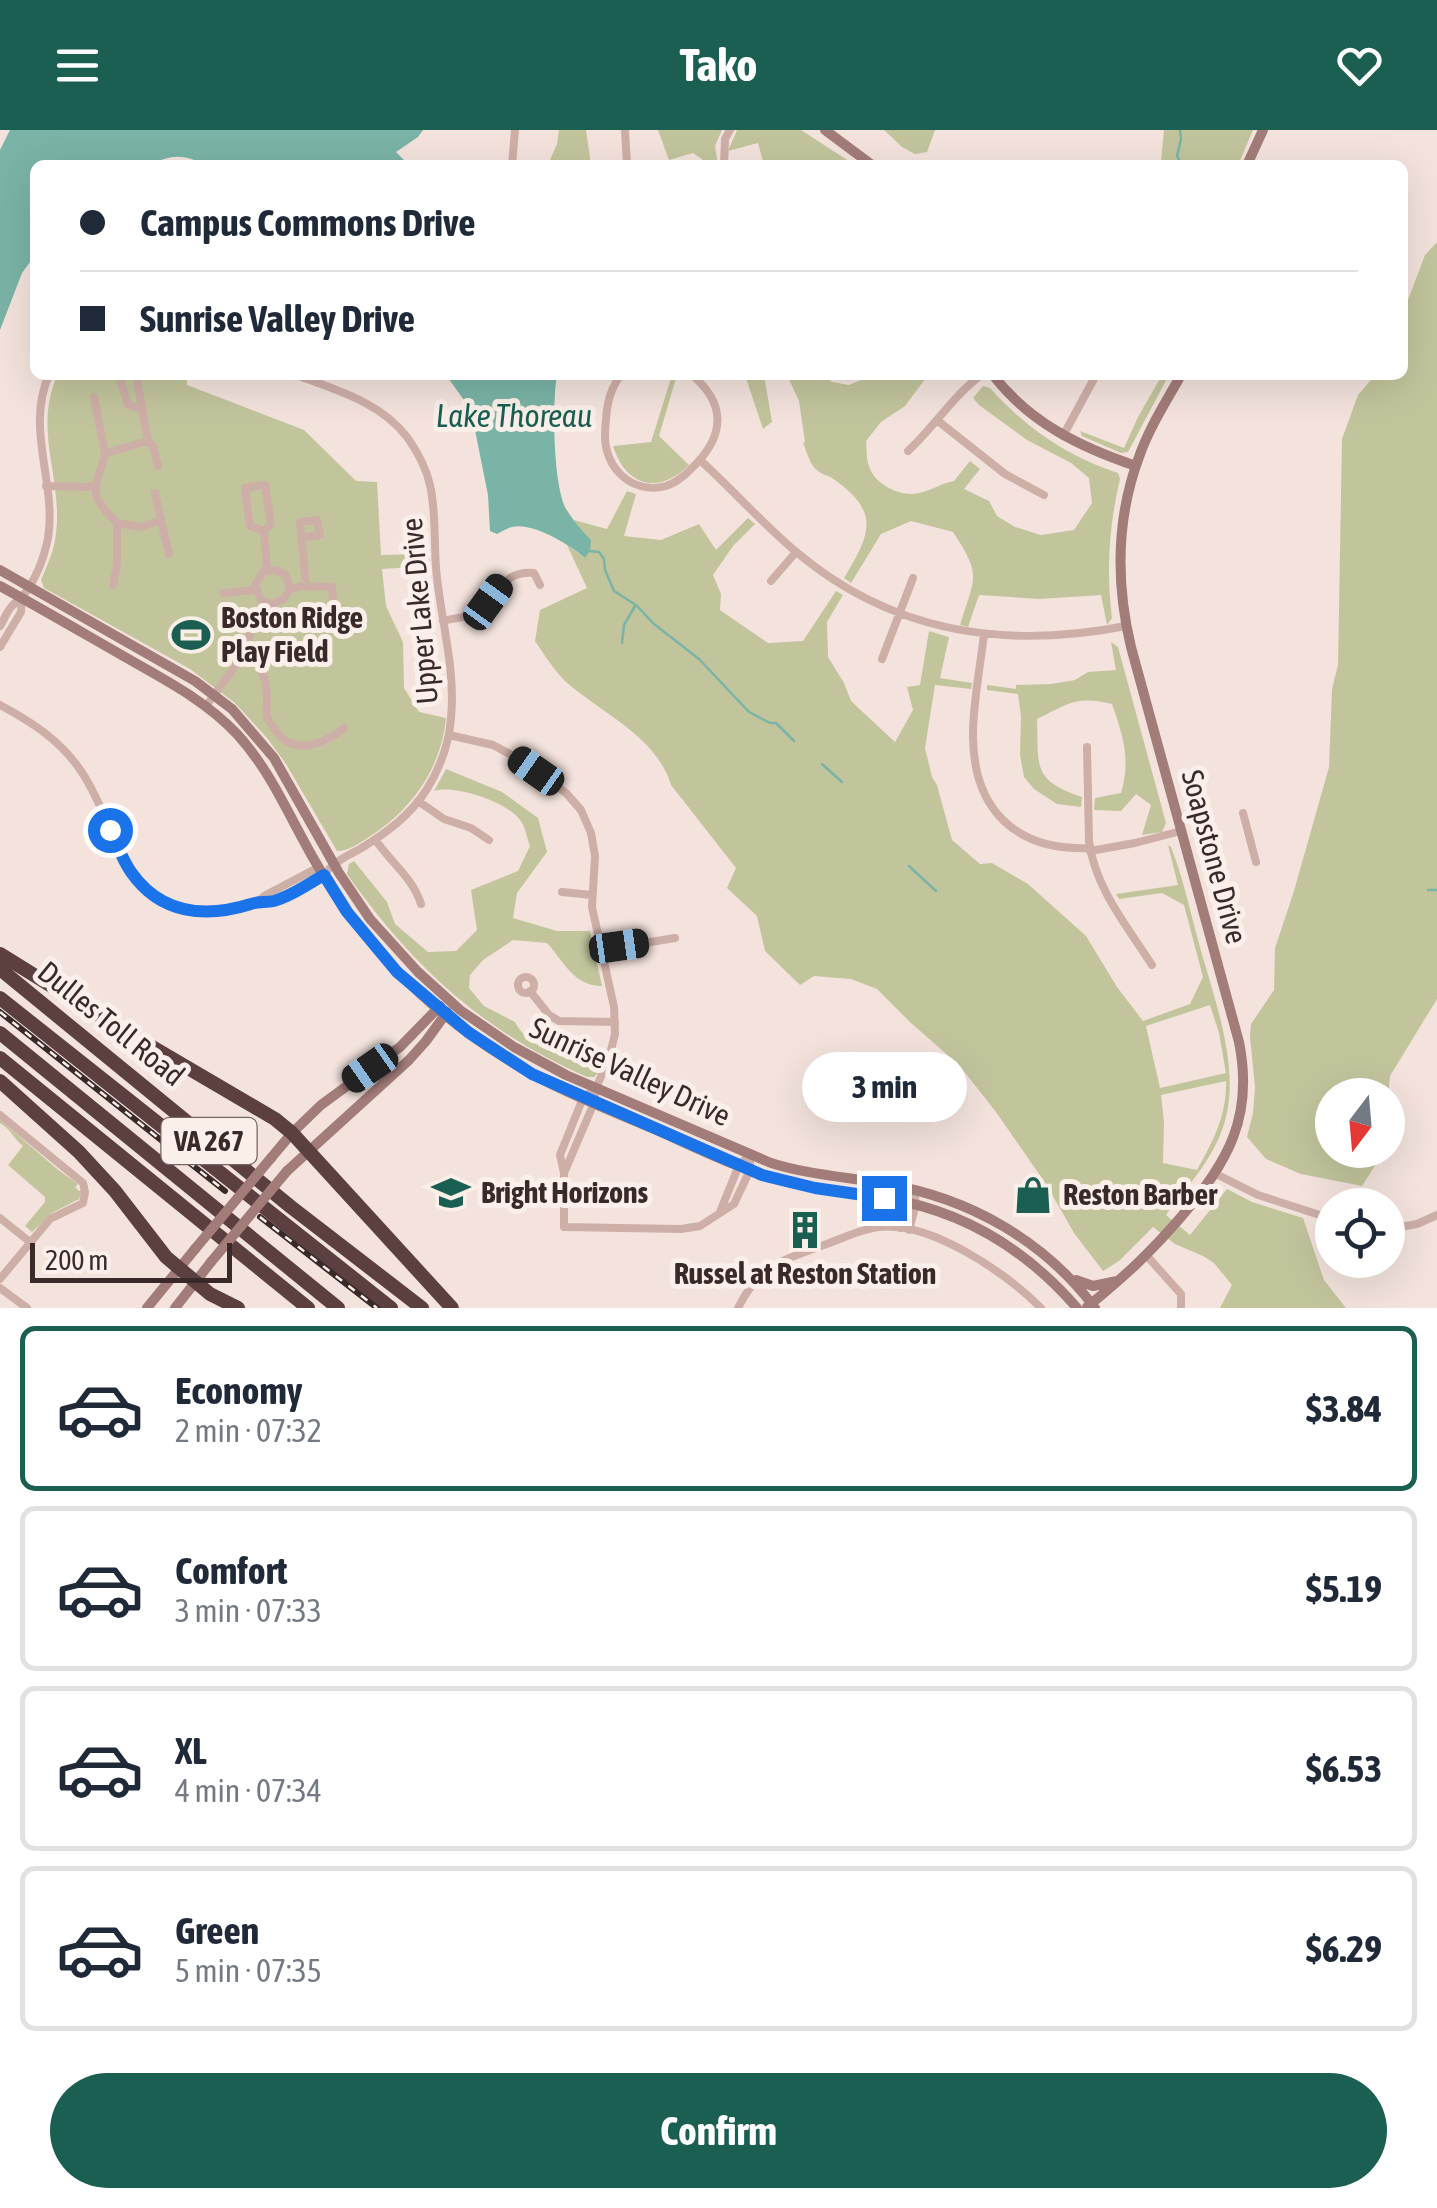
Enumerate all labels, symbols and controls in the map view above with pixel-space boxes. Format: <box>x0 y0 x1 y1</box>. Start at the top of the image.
icon: menu <box>50 38 105 93</box>
icon: heart <box>1332 38 1387 93</box>
text: Tako <box>680 39 757 91</box>
text: Campus Commons Drive <box>140 201 475 244</box>
text: Sunrise Valley Drive <box>140 297 415 340</box>
water label: Lake Thoreau <box>436 397 592 434</box>
street label: Upper Lake Drive <box>394 517 444 706</box>
car <box>458 569 518 635</box>
place label: Boston Ridge Play Field <box>221 600 363 668</box>
sports icon: Boston Ridge Play Field <box>170 614 212 656</box>
car <box>503 742 569 800</box>
street label: Soapstone Drive <box>1175 766 1254 947</box>
route start <box>88 808 133 853</box>
car <box>587 927 651 965</box>
street label: Dulles Toll Road <box>32 954 191 1092</box>
street label: Sunrise Valley Drive <box>525 1010 736 1132</box>
car <box>337 1039 403 1097</box>
callout: 3 min <box>802 1053 966 1123</box>
text: 3 min <box>852 1068 917 1105</box>
north arrow <box>1315 1078 1405 1168</box>
map controls <box>1315 1078 1405 1278</box>
road number: VA 267 <box>162 1118 256 1164</box>
school or university icon: Bright Horizons <box>430 1172 472 1214</box>
shop icon: Reston Barber <box>1012 1174 1054 1216</box>
place label: Bright Horizons <box>481 1175 649 1209</box>
route end <box>862 1176 907 1221</box>
place label: Reston Barber <box>1063 1177 1218 1211</box>
button: locate <box>1315 1188 1405 1278</box>
building icon: Russel at Reston Station <box>784 1209 826 1251</box>
scale bar <box>30 1238 232 1282</box>
text: 200 m <box>45 1244 108 1276</box>
place label: Russel at Reston Station <box>674 1256 936 1290</box>
icon: car <box>55 1364 145 1454</box>
text: Economy <box>175 1369 302 1412</box>
text: $3.84 <box>1306 1387 1382 1430</box>
text: 2 min · 07:32 <box>175 1412 322 1449</box>
icon: car <box>55 1544 145 1634</box>
text: Comfort <box>175 1549 287 1592</box>
text: $5.19 <box>1306 1567 1382 1610</box>
text: 3 min · 07:33 <box>175 1592 322 1629</box>
icon: car <box>55 1724 145 1814</box>
text: XL <box>175 1729 207 1772</box>
text: $6.53 <box>1306 1747 1382 1790</box>
text: 4 min · 07:34 <box>175 1772 322 1809</box>
icon: car <box>55 1904 145 1994</box>
text: Green <box>175 1909 259 1952</box>
text: $6.29 <box>1306 1927 1382 1970</box>
text: 5 min · 07:35 <box>175 1952 322 1989</box>
button: Confirm <box>50 2073 1387 2188</box>

